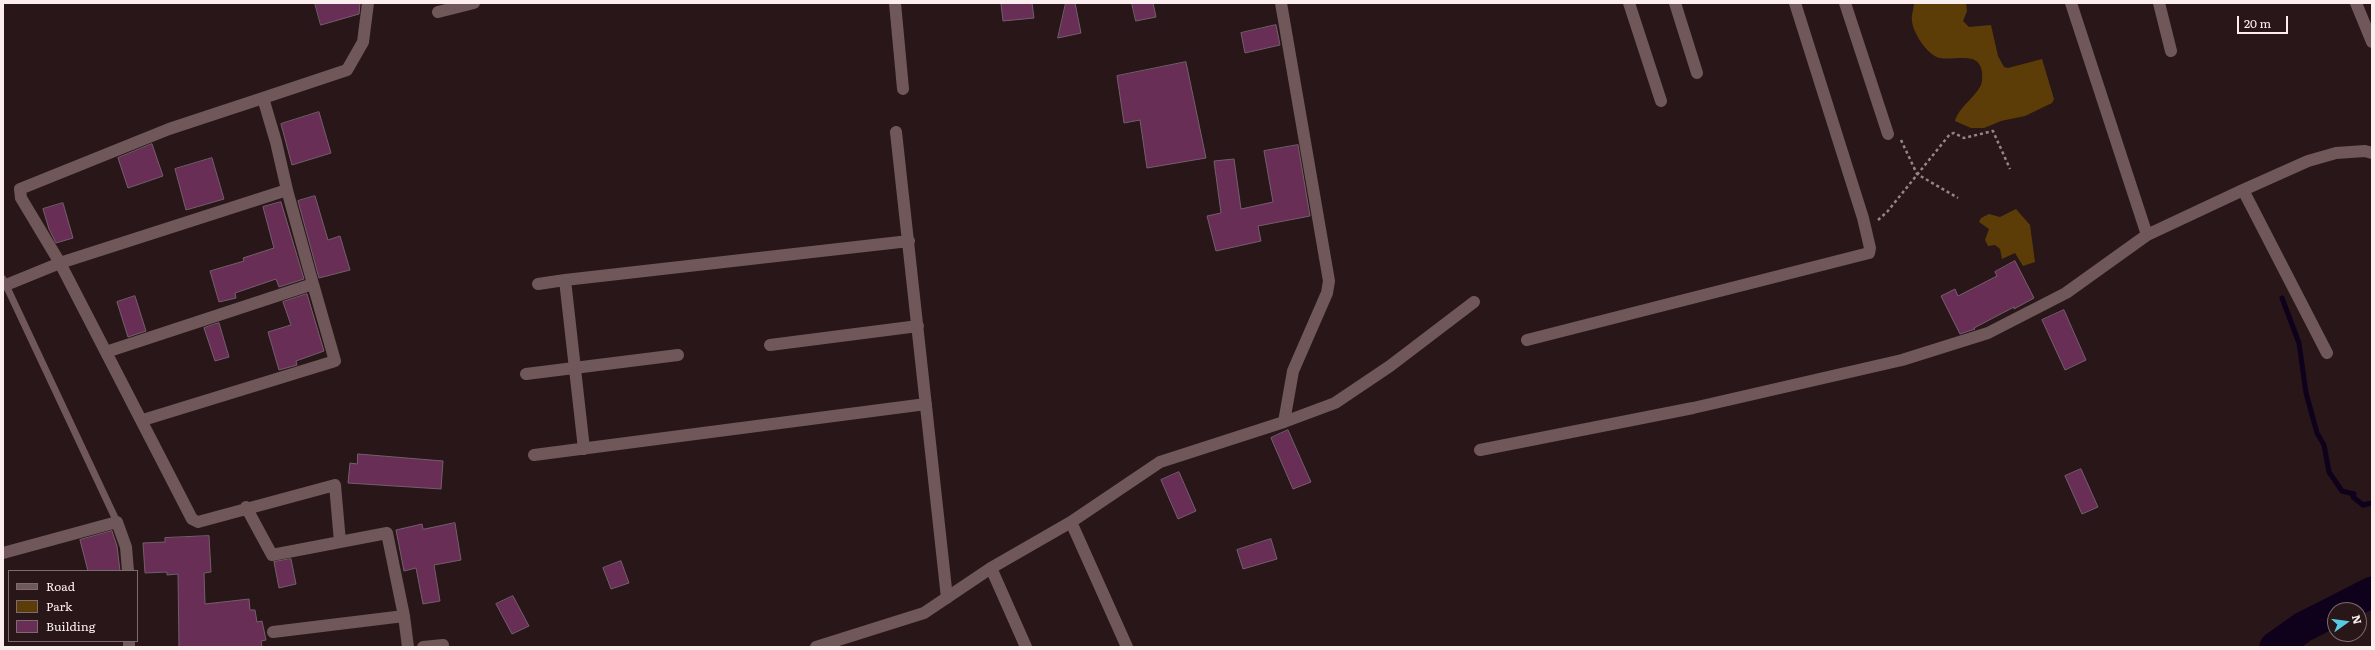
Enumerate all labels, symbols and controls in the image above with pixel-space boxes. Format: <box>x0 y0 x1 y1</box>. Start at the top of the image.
scale bar <box>2239 8 2290 34</box>
text: 20 m <box>2244 14 2271 32</box>
legend <box>8 570 138 642</box>
text: Road <box>46 577 75 595</box>
text: Park <box>46 597 72 615</box>
north arrow <box>2327 602 2367 642</box>
text: N <box>2349 613 2367 626</box>
text: Building <box>46 617 95 635</box>

